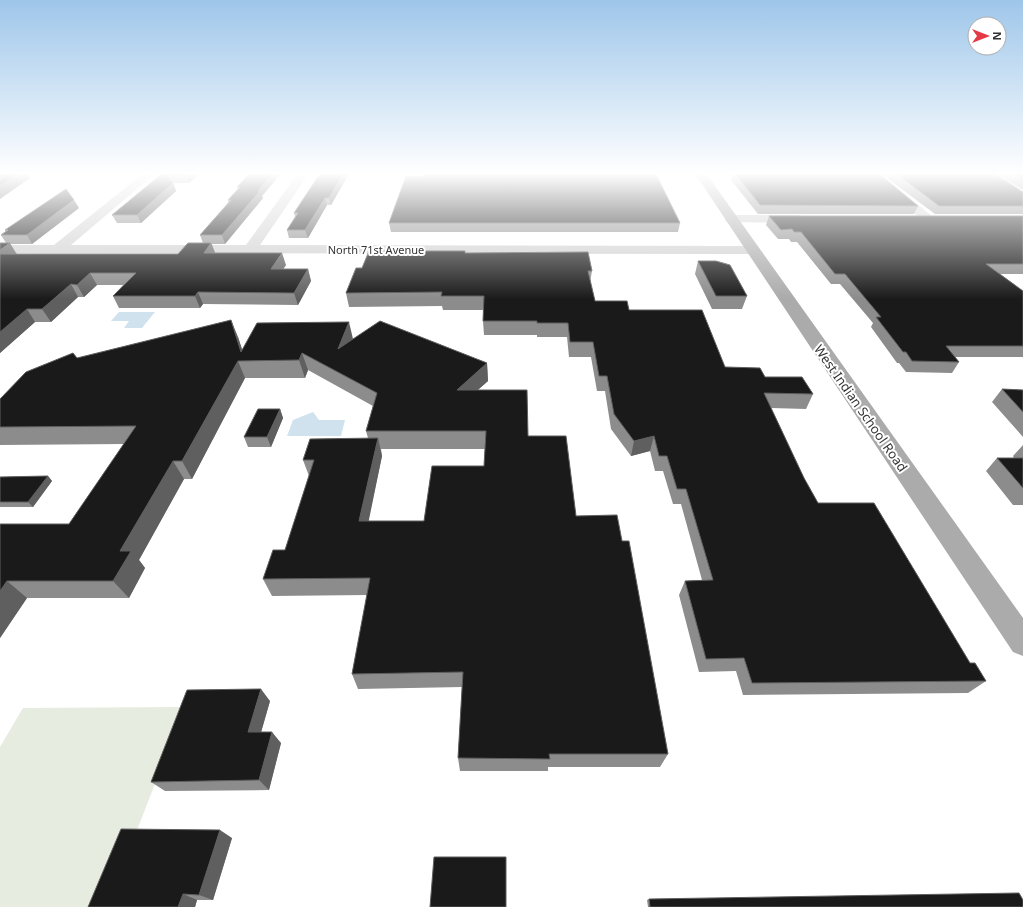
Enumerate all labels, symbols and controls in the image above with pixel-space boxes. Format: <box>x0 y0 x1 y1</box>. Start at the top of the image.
north arrow <box>967 16 1007 56</box>
text: N <box>990 32 1005 40</box>
street label: North 71st Avenue <box>328 242 424 257</box>
street label: West Indian School Road <box>810 341 912 475</box>

